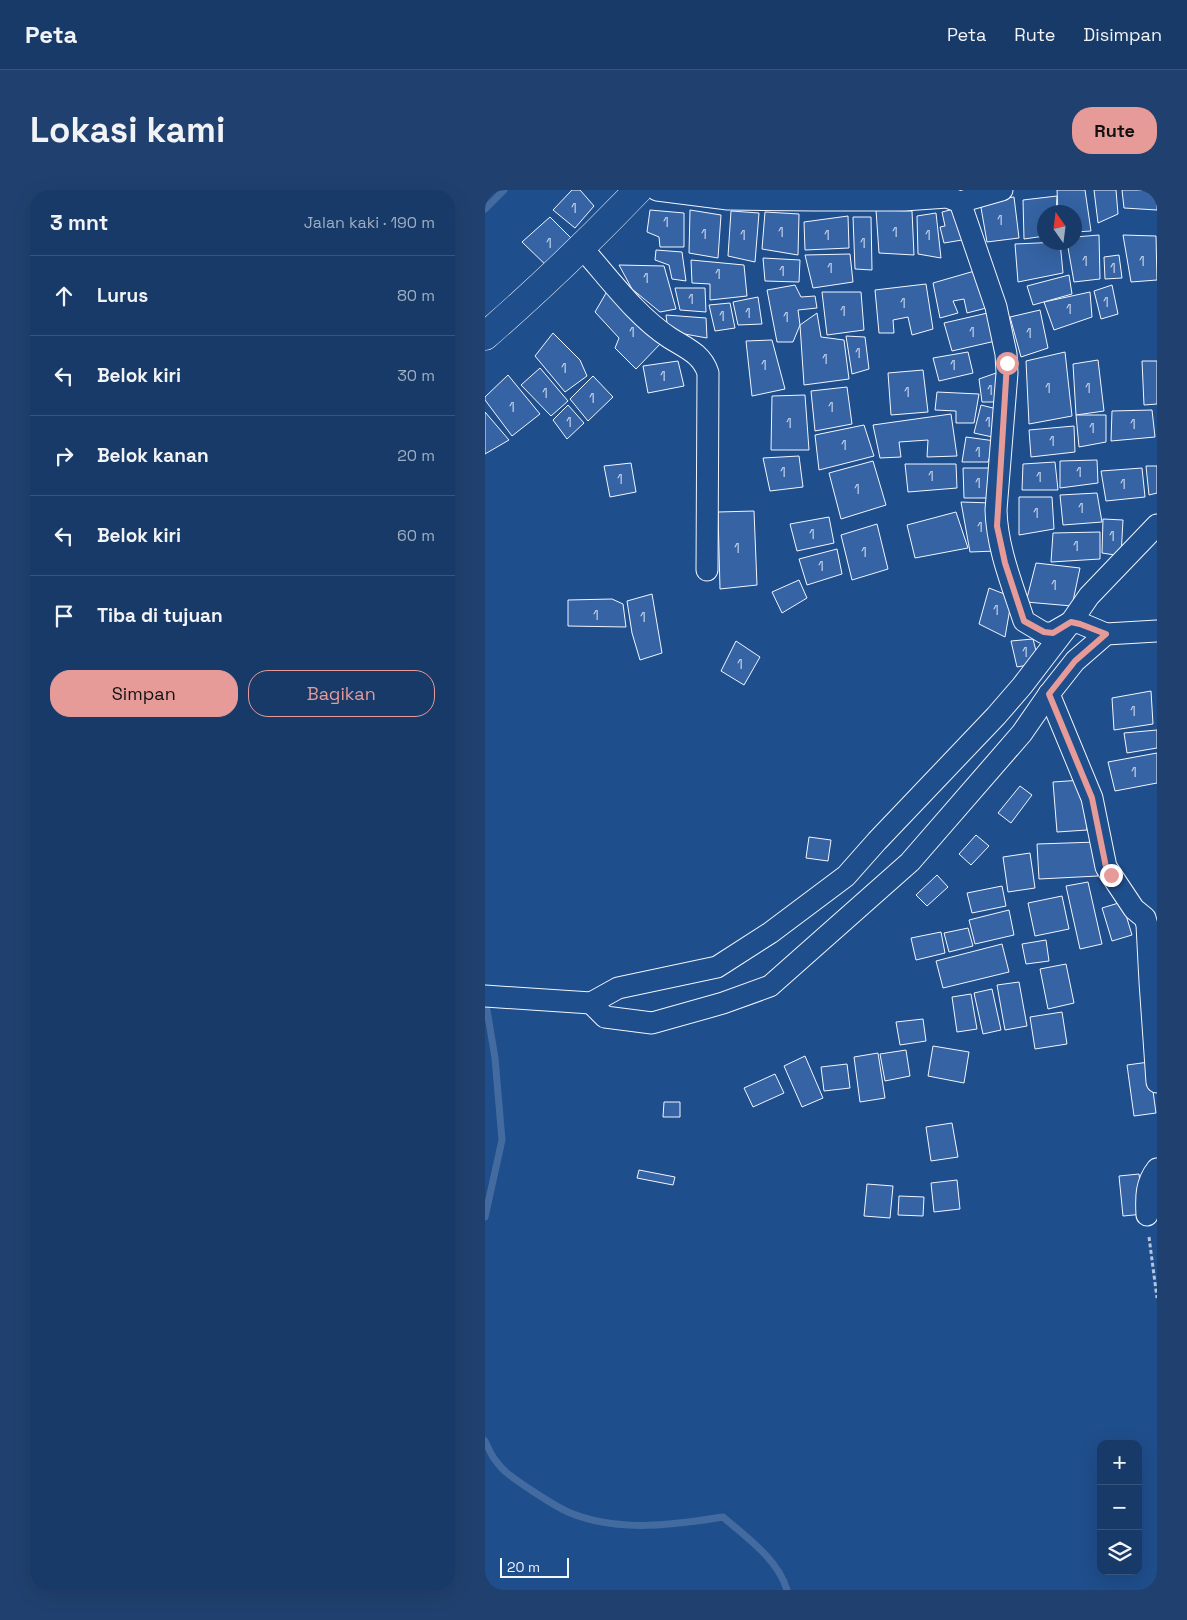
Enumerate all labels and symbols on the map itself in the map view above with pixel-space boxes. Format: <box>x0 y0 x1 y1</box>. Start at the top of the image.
house number: 1 <box>571 199 577 217</box>
north arrow <box>1037 205 1082 250</box>
house number: 1 <box>997 211 1003 229</box>
house number: 1 <box>663 213 669 231</box>
house number: 1 <box>778 223 784 241</box>
house number: 1 <box>892 223 898 241</box>
house number: 1 <box>701 225 707 243</box>
house number: 1 <box>740 226 746 244</box>
house number: 1 <box>824 226 830 244</box>
house number: 1 <box>925 226 931 244</box>
house number: 1 <box>546 234 552 252</box>
house number: 1 <box>860 234 866 252</box>
house number: 1 <box>1082 252 1088 270</box>
house number: 1 <box>1139 252 1145 270</box>
house number: 1 <box>827 259 833 277</box>
house number: 1 <box>1110 259 1116 277</box>
house number: 1 <box>779 262 785 280</box>
house number: 1 <box>715 265 721 283</box>
house number: 1 <box>643 269 649 287</box>
house number: 1 <box>688 290 694 308</box>
house number: 1 <box>1103 293 1109 311</box>
house number: 1 <box>900 294 906 312</box>
house number: 1 <box>1066 300 1072 318</box>
house number: 1 <box>840 302 846 320</box>
house number: 1 <box>745 304 751 322</box>
house number: 1 <box>719 307 725 325</box>
house number: 1 <box>783 308 789 326</box>
house number: 1 <box>629 323 635 341</box>
house number: 1 <box>969 323 975 341</box>
house number: 1 <box>1026 324 1032 342</box>
house number: 1 <box>855 344 861 362</box>
house number: 1 <box>822 350 828 368</box>
route start <box>996 352 1019 375</box>
house number: 1 <box>761 356 767 374</box>
house number: 1 <box>950 356 956 374</box>
house number: 1 <box>561 359 567 377</box>
house number: 1 <box>660 367 666 385</box>
house number: 1 <box>1045 379 1051 397</box>
house number: 1 <box>1085 379 1091 397</box>
house number: 1 <box>987 381 993 399</box>
house number: 1 <box>904 383 910 401</box>
house number: 1 <box>542 384 548 402</box>
house number: 1 <box>589 389 595 407</box>
house number: 1 <box>509 398 515 416</box>
house number: 1 <box>828 398 834 416</box>
house number: 1 <box>566 413 572 431</box>
house number: 1 <box>985 413 991 431</box>
house number: 1 <box>786 414 792 432</box>
house number: 1 <box>1130 415 1136 433</box>
house number: 1 <box>1089 419 1095 437</box>
house number: 1 <box>1049 432 1055 450</box>
house number: 1 <box>841 436 847 454</box>
house number: 1 <box>975 443 981 461</box>
house number: 1 <box>780 463 786 481</box>
house number: 1 <box>1076 463 1082 481</box>
house number: 1 <box>928 467 934 485</box>
house number: 1 <box>1036 468 1042 486</box>
house number: 1 <box>617 470 623 488</box>
house number: 1 <box>975 474 981 492</box>
house number: 1 <box>1120 475 1126 493</box>
house number: 1 <box>854 480 860 498</box>
house number: 1 <box>1078 499 1084 517</box>
house number: 1 <box>1033 504 1039 522</box>
house number: 1 <box>977 518 983 536</box>
house number: 1 <box>809 525 815 543</box>
house number: 1 <box>1109 527 1115 545</box>
house number: 1 <box>1073 537 1079 555</box>
house number: 1 <box>734 539 740 557</box>
house number: 1 <box>861 543 867 561</box>
house number: 1 <box>818 557 824 575</box>
house number: 1 <box>1051 576 1057 594</box>
house number: 1 <box>993 601 999 619</box>
house number: 1 <box>593 606 599 624</box>
house number: 1 <box>640 608 646 626</box>
house number: 1 <box>1022 643 1028 661</box>
house number: 1 <box>737 655 743 673</box>
house number: 1 <box>1130 702 1136 720</box>
house number: 1 <box>1131 763 1137 781</box>
route end <box>1100 864 1123 887</box>
scale bar <box>500 1555 569 1578</box>

